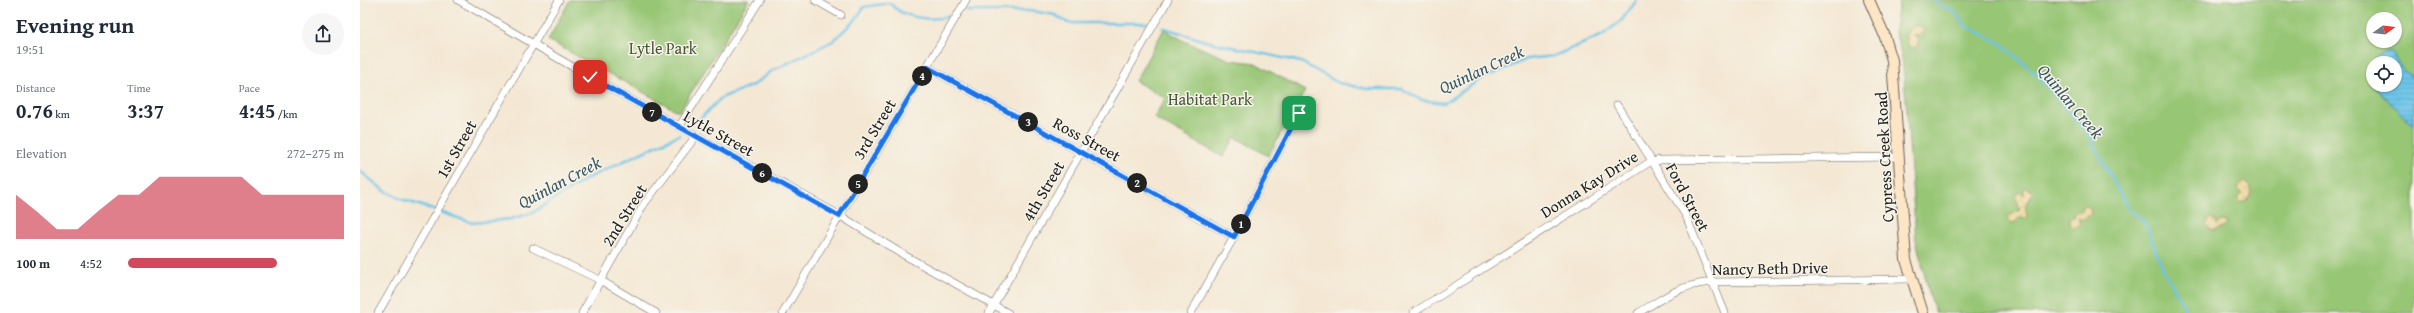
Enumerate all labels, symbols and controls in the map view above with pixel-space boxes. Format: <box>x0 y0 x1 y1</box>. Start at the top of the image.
text: Evening run <box>16 9 134 41</box>
north arrow <box>2366 12 2402 48</box>
map controls <box>2366 12 2402 92</box>
button: share <box>302 13 344 55</box>
park label: Lytle Park <box>629 36 698 60</box>
water label: Quinlan Creek <box>1434 38 1528 100</box>
text: 19:51 <box>16 40 44 59</box>
button: locate <box>2366 56 2402 92</box>
water label: Quinlan Creek <box>2032 58 2110 144</box>
pin <box>573 60 607 94</box>
icon: check <box>579 66 601 88</box>
pin: 4 <box>912 66 932 86</box>
text: 4 <box>919 68 925 84</box>
text: Distance <box>16 80 55 96</box>
text: Time <box>127 80 151 96</box>
text: Pace <box>239 80 260 96</box>
park label: Habitat Park <box>1168 87 1253 111</box>
street label: Cypress Creek Road <box>1869 91 1899 223</box>
street label: 3rd Street <box>847 94 902 164</box>
text: 0.76 <box>16 96 53 125</box>
text: 3:37 <box>127 96 164 125</box>
text: 4:45 <box>239 96 275 125</box>
pin <box>1282 96 1316 130</box>
pin: 7 <box>642 102 662 122</box>
icon: arrive <box>1288 102 1310 124</box>
text: 7 <box>649 104 655 120</box>
street label: Lytle Street <box>679 104 759 162</box>
text: km <box>53 106 70 122</box>
text: /km <box>275 106 298 122</box>
street label: Ross Street <box>1049 111 1126 168</box>
pin: 3 <box>1018 112 1038 132</box>
text: 3 <box>1025 114 1031 130</box>
street label: 1st Street <box>430 115 482 183</box>
text: Elevation <box>16 144 67 163</box>
text: 272–275 m <box>287 144 344 163</box>
street label: Donna Kay Drive <box>1535 144 1643 224</box>
water label: Quinlan Creek <box>513 149 605 214</box>
street label: 4th Street <box>1016 156 1070 226</box>
street label: Ford Street <box>1660 159 1716 236</box>
pin: 6 <box>752 163 772 183</box>
text: 6 <box>759 165 765 181</box>
pin: 2 <box>1127 173 1147 193</box>
pin: 5 <box>848 174 868 194</box>
text: 2 <box>1134 175 1140 191</box>
text: 5 <box>855 176 861 192</box>
street label: 2nd Street <box>595 179 653 251</box>
pin: 1 <box>1231 214 1251 234</box>
text: 1 <box>1238 216 1244 232</box>
text: 100 m <box>16 254 50 273</box>
text: 4:52 <box>80 254 102 273</box>
street label: Nancy Beth Drive <box>1712 255 1828 281</box>

